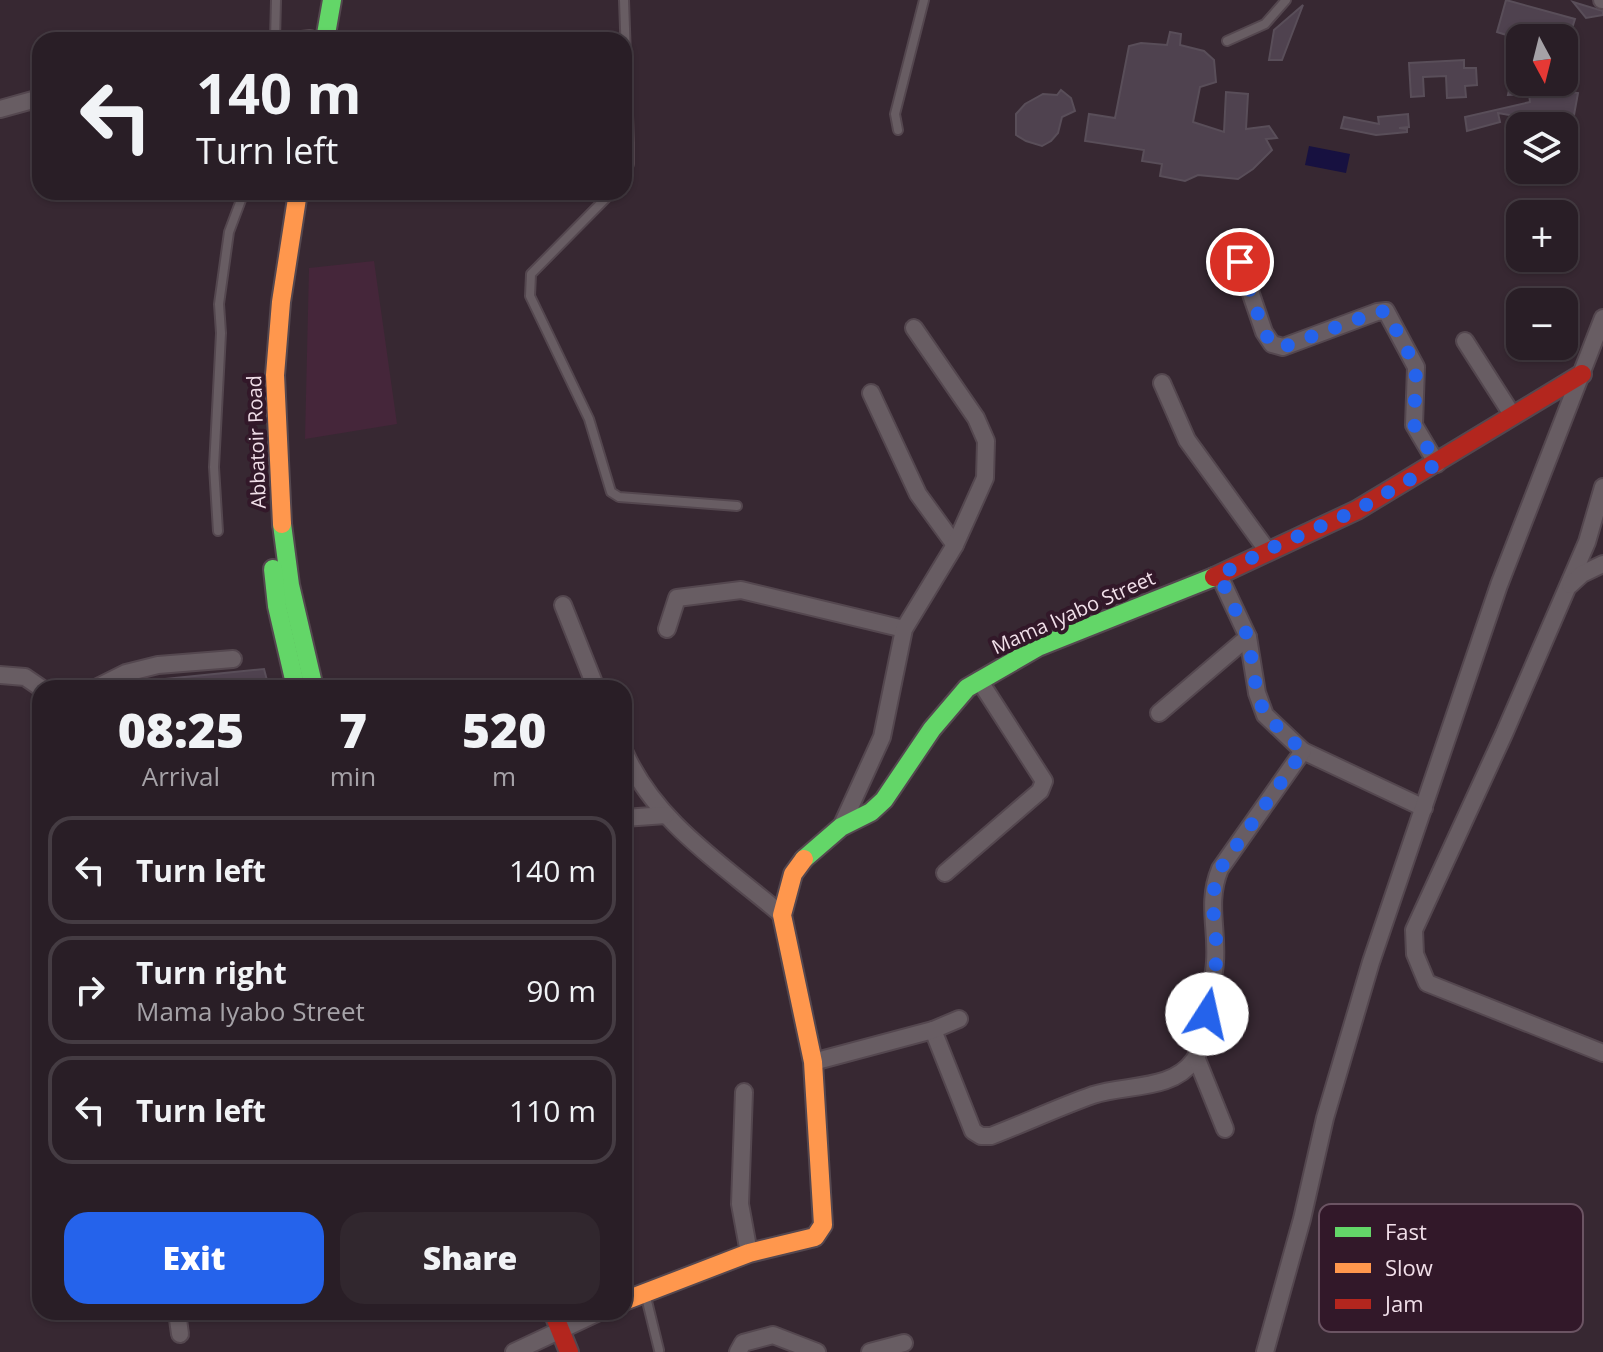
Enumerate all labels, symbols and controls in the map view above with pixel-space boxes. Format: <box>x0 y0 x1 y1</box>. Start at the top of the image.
north arrow <box>1506 24 1578 96</box>
map controls <box>1506 24 1578 360</box>
text: 140 m <box>196 54 362 130</box>
icon: left <box>64 64 168 168</box>
button: layers <box>1506 112 1578 184</box>
text: Turn left <box>196 126 338 175</box>
button: + <box>1506 200 1578 272</box>
pin <box>1206 228 1274 296</box>
icon: arrive <box>1218 240 1262 284</box>
button: − <box>1506 288 1578 360</box>
street label: Abbatoir Road <box>240 375 272 509</box>
street label: Mama Iyabo Street <box>987 564 1159 660</box>
text: 08:25 <box>118 697 244 762</box>
text: 7 <box>339 697 367 762</box>
text: 520 <box>462 697 546 762</box>
text: Arrival <box>142 758 220 794</box>
text: min <box>330 758 376 794</box>
text: m <box>492 758 516 794</box>
icon: left <box>68 848 112 892</box>
text: Turn left <box>136 850 266 891</box>
text: 140 m <box>509 850 596 891</box>
text: Turn right <box>136 952 287 993</box>
icon: right <box>68 968 112 1012</box>
text: 90 m <box>526 970 596 1011</box>
position arrow <box>1165 972 1249 1056</box>
text: Mama Iyabo Street <box>136 993 365 1029</box>
icon: left <box>68 1088 112 1132</box>
text: Turn left <box>136 1090 266 1131</box>
text: 110 m <box>509 1090 596 1131</box>
legend <box>1319 1204 1583 1332</box>
button: Exit <box>64 1212 324 1304</box>
button: Share <box>340 1212 600 1304</box>
text: Fast <box>1385 1216 1427 1246</box>
text: Slow <box>1385 1252 1433 1282</box>
text: Jam <box>1383 1288 1424 1318</box>

